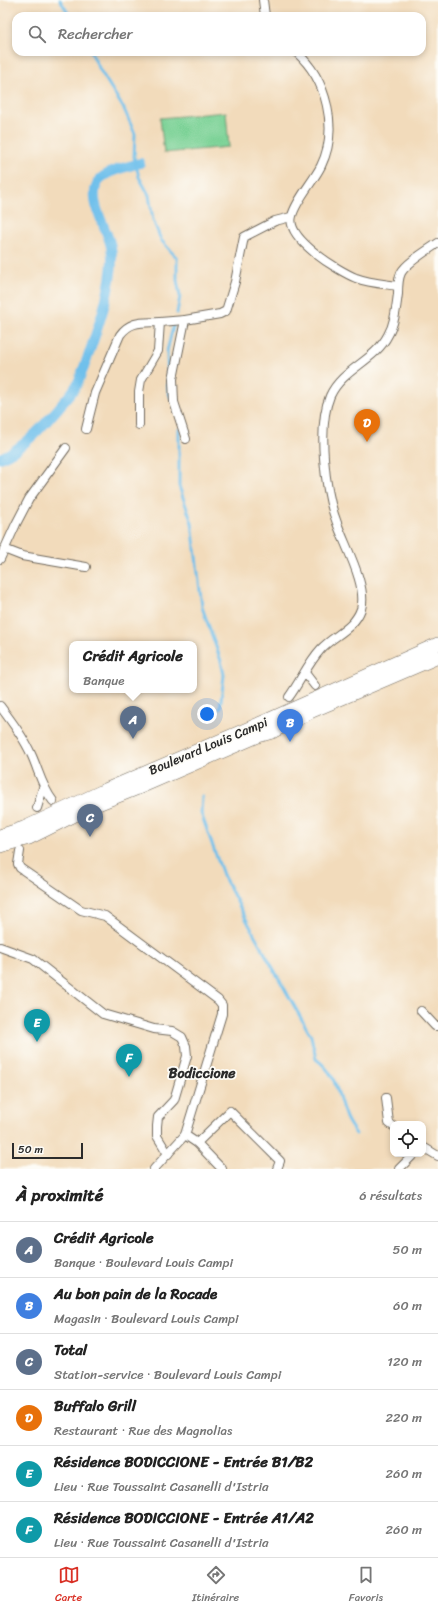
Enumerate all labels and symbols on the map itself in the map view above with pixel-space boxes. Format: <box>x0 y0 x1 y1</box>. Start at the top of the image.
pin: D <box>354 409 380 442</box>
your location <box>197 704 217 724</box>
pin: A <box>120 706 146 739</box>
pin: B <box>277 709 303 742</box>
street label: Boulevard Louis Campi <box>145 710 272 781</box>
pin: C <box>77 804 103 837</box>
pin: E <box>24 1009 50 1042</box>
pin: F <box>116 1044 142 1077</box>
district label: Bodiccione <box>169 1061 236 1086</box>
scale bar <box>12 1141 83 1160</box>

